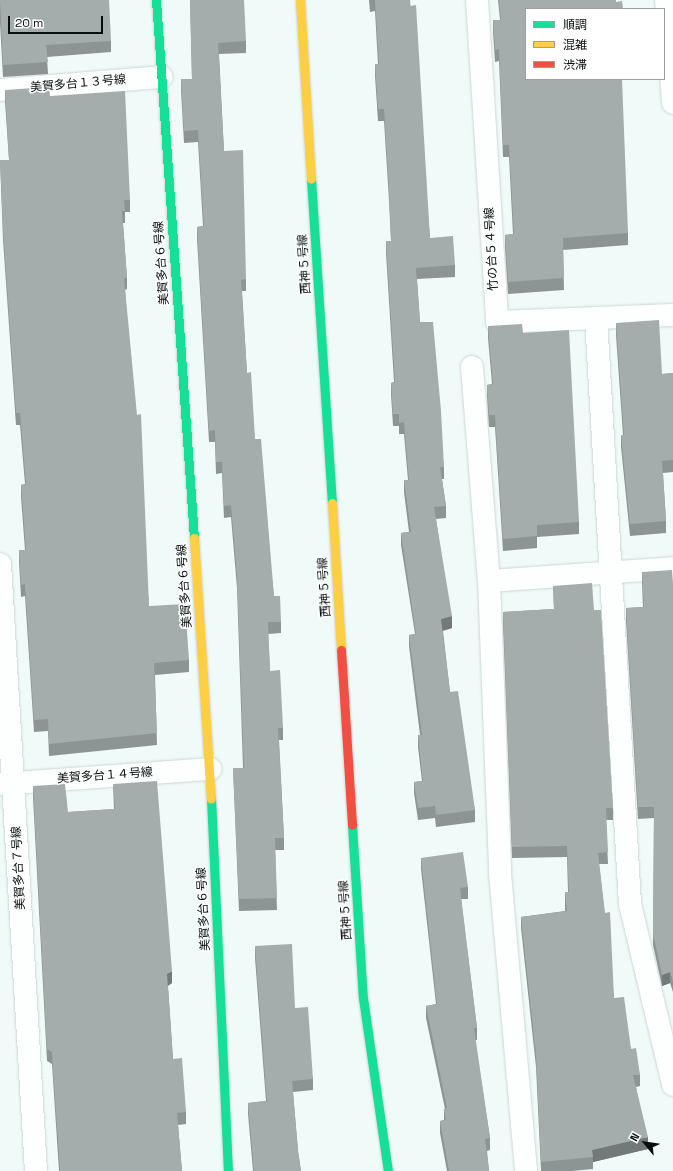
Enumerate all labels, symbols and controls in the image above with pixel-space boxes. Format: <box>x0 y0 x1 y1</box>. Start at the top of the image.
scale bar <box>10 8 105 34</box>
legend <box>525 8 665 80</box>
text: 20 m <box>15 15 43 31</box>
text: 順調 <box>563 17 587 33</box>
text: 混雑 <box>563 37 587 53</box>
text: 渋滞 <box>563 57 587 73</box>
street label: 美賀多台１３号線 <box>30 73 126 95</box>
street label: 竹の台５４号線 <box>483 207 501 291</box>
street label: 美賀多台６号線 <box>152 221 172 305</box>
street label: 西神５号線 <box>296 234 314 294</box>
street label: 美賀多台６号線 <box>175 544 195 628</box>
street label: 西神５号線 <box>316 557 334 617</box>
street label: 美賀多台１４号線 <box>57 765 153 787</box>
street label: 美賀多台７号線 <box>10 826 28 910</box>
street label: 美賀多台６号線 <box>195 867 213 951</box>
street label: 西神５号線 <box>337 880 355 940</box>
north arrow <box>625 1123 665 1163</box>
text: N <box>627 1131 642 1144</box>

